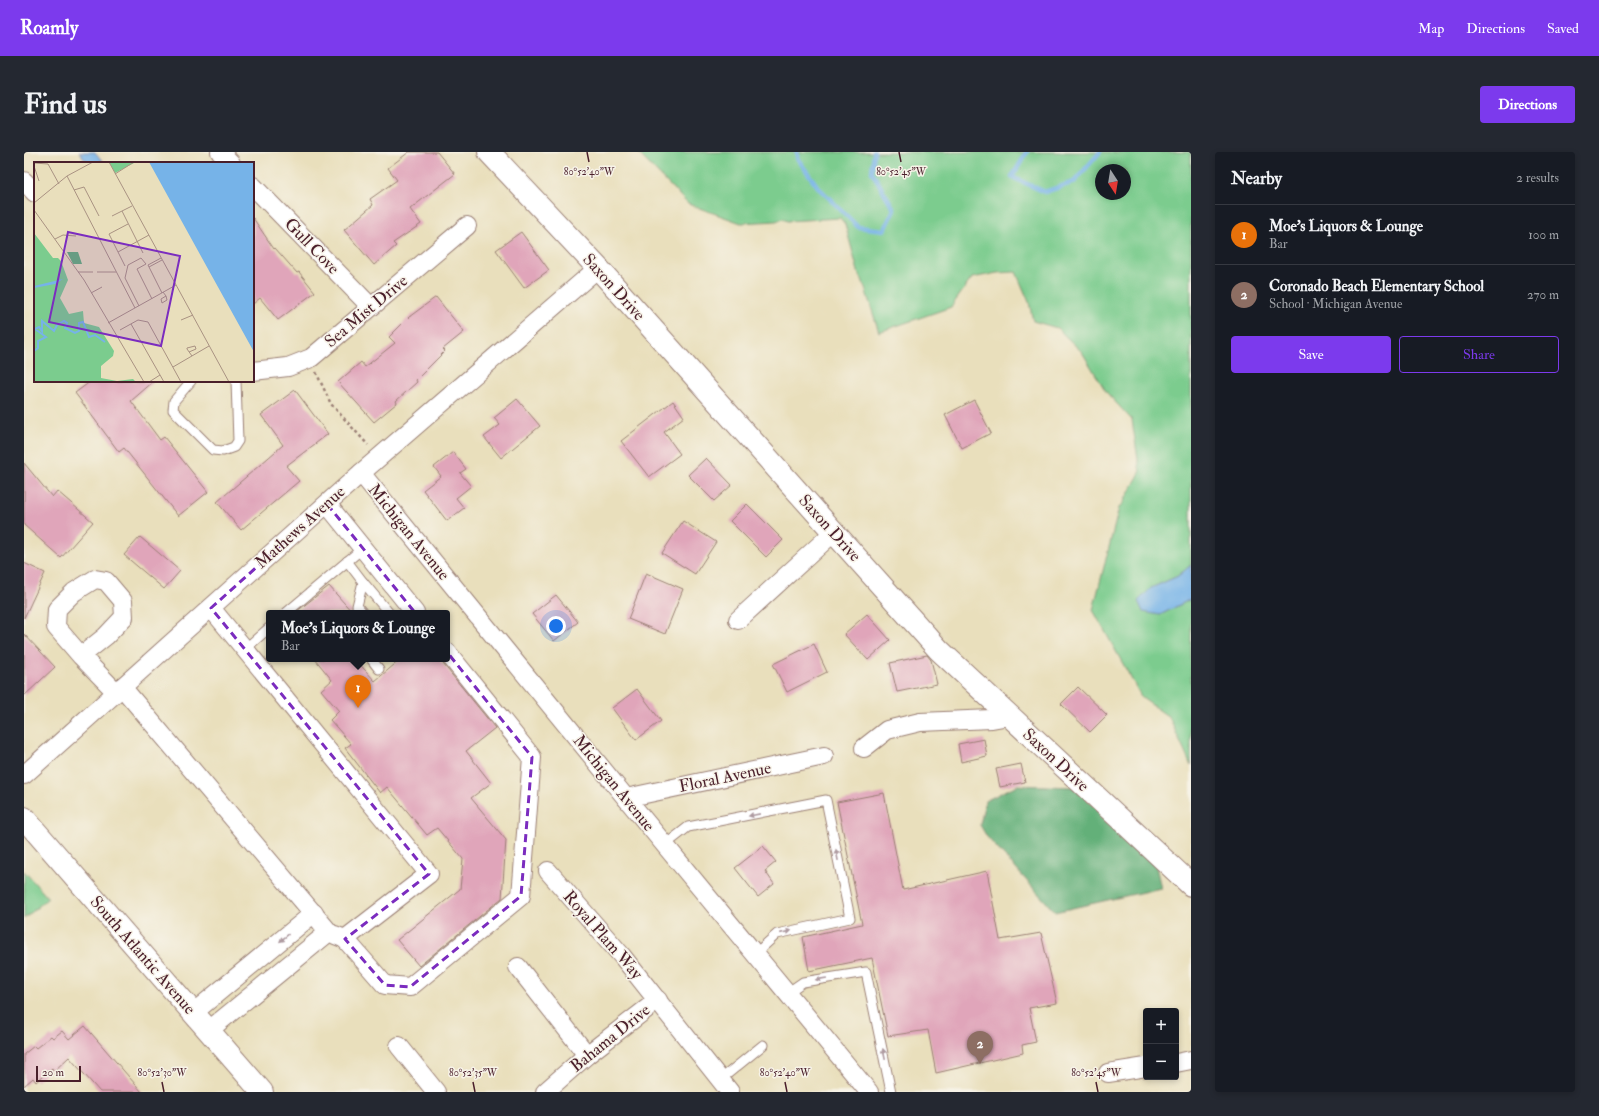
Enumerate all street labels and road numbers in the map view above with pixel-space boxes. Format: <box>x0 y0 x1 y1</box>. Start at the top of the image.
street label: Gull Cove <box>280 213 344 279</box>
street label: Saxon Drive <box>578 249 650 325</box>
street label: Sea Mist Drive <box>320 270 412 352</box>
street label: Michigan Avenue <box>364 479 454 585</box>
street label: Mathews Avenue <box>251 481 349 573</box>
street label: Saxon Drive <box>794 490 866 566</box>
street label: Saxon Drive <box>1018 724 1094 796</box>
street label: Michigan Avenue <box>569 730 659 836</box>
street label: Floral Avenue <box>677 757 773 797</box>
street label: Royal Plam Way <box>558 886 648 985</box>
street label: South Atlantic Avenue <box>86 891 200 1019</box>
street label: Bahama Drive <box>566 999 654 1077</box>

